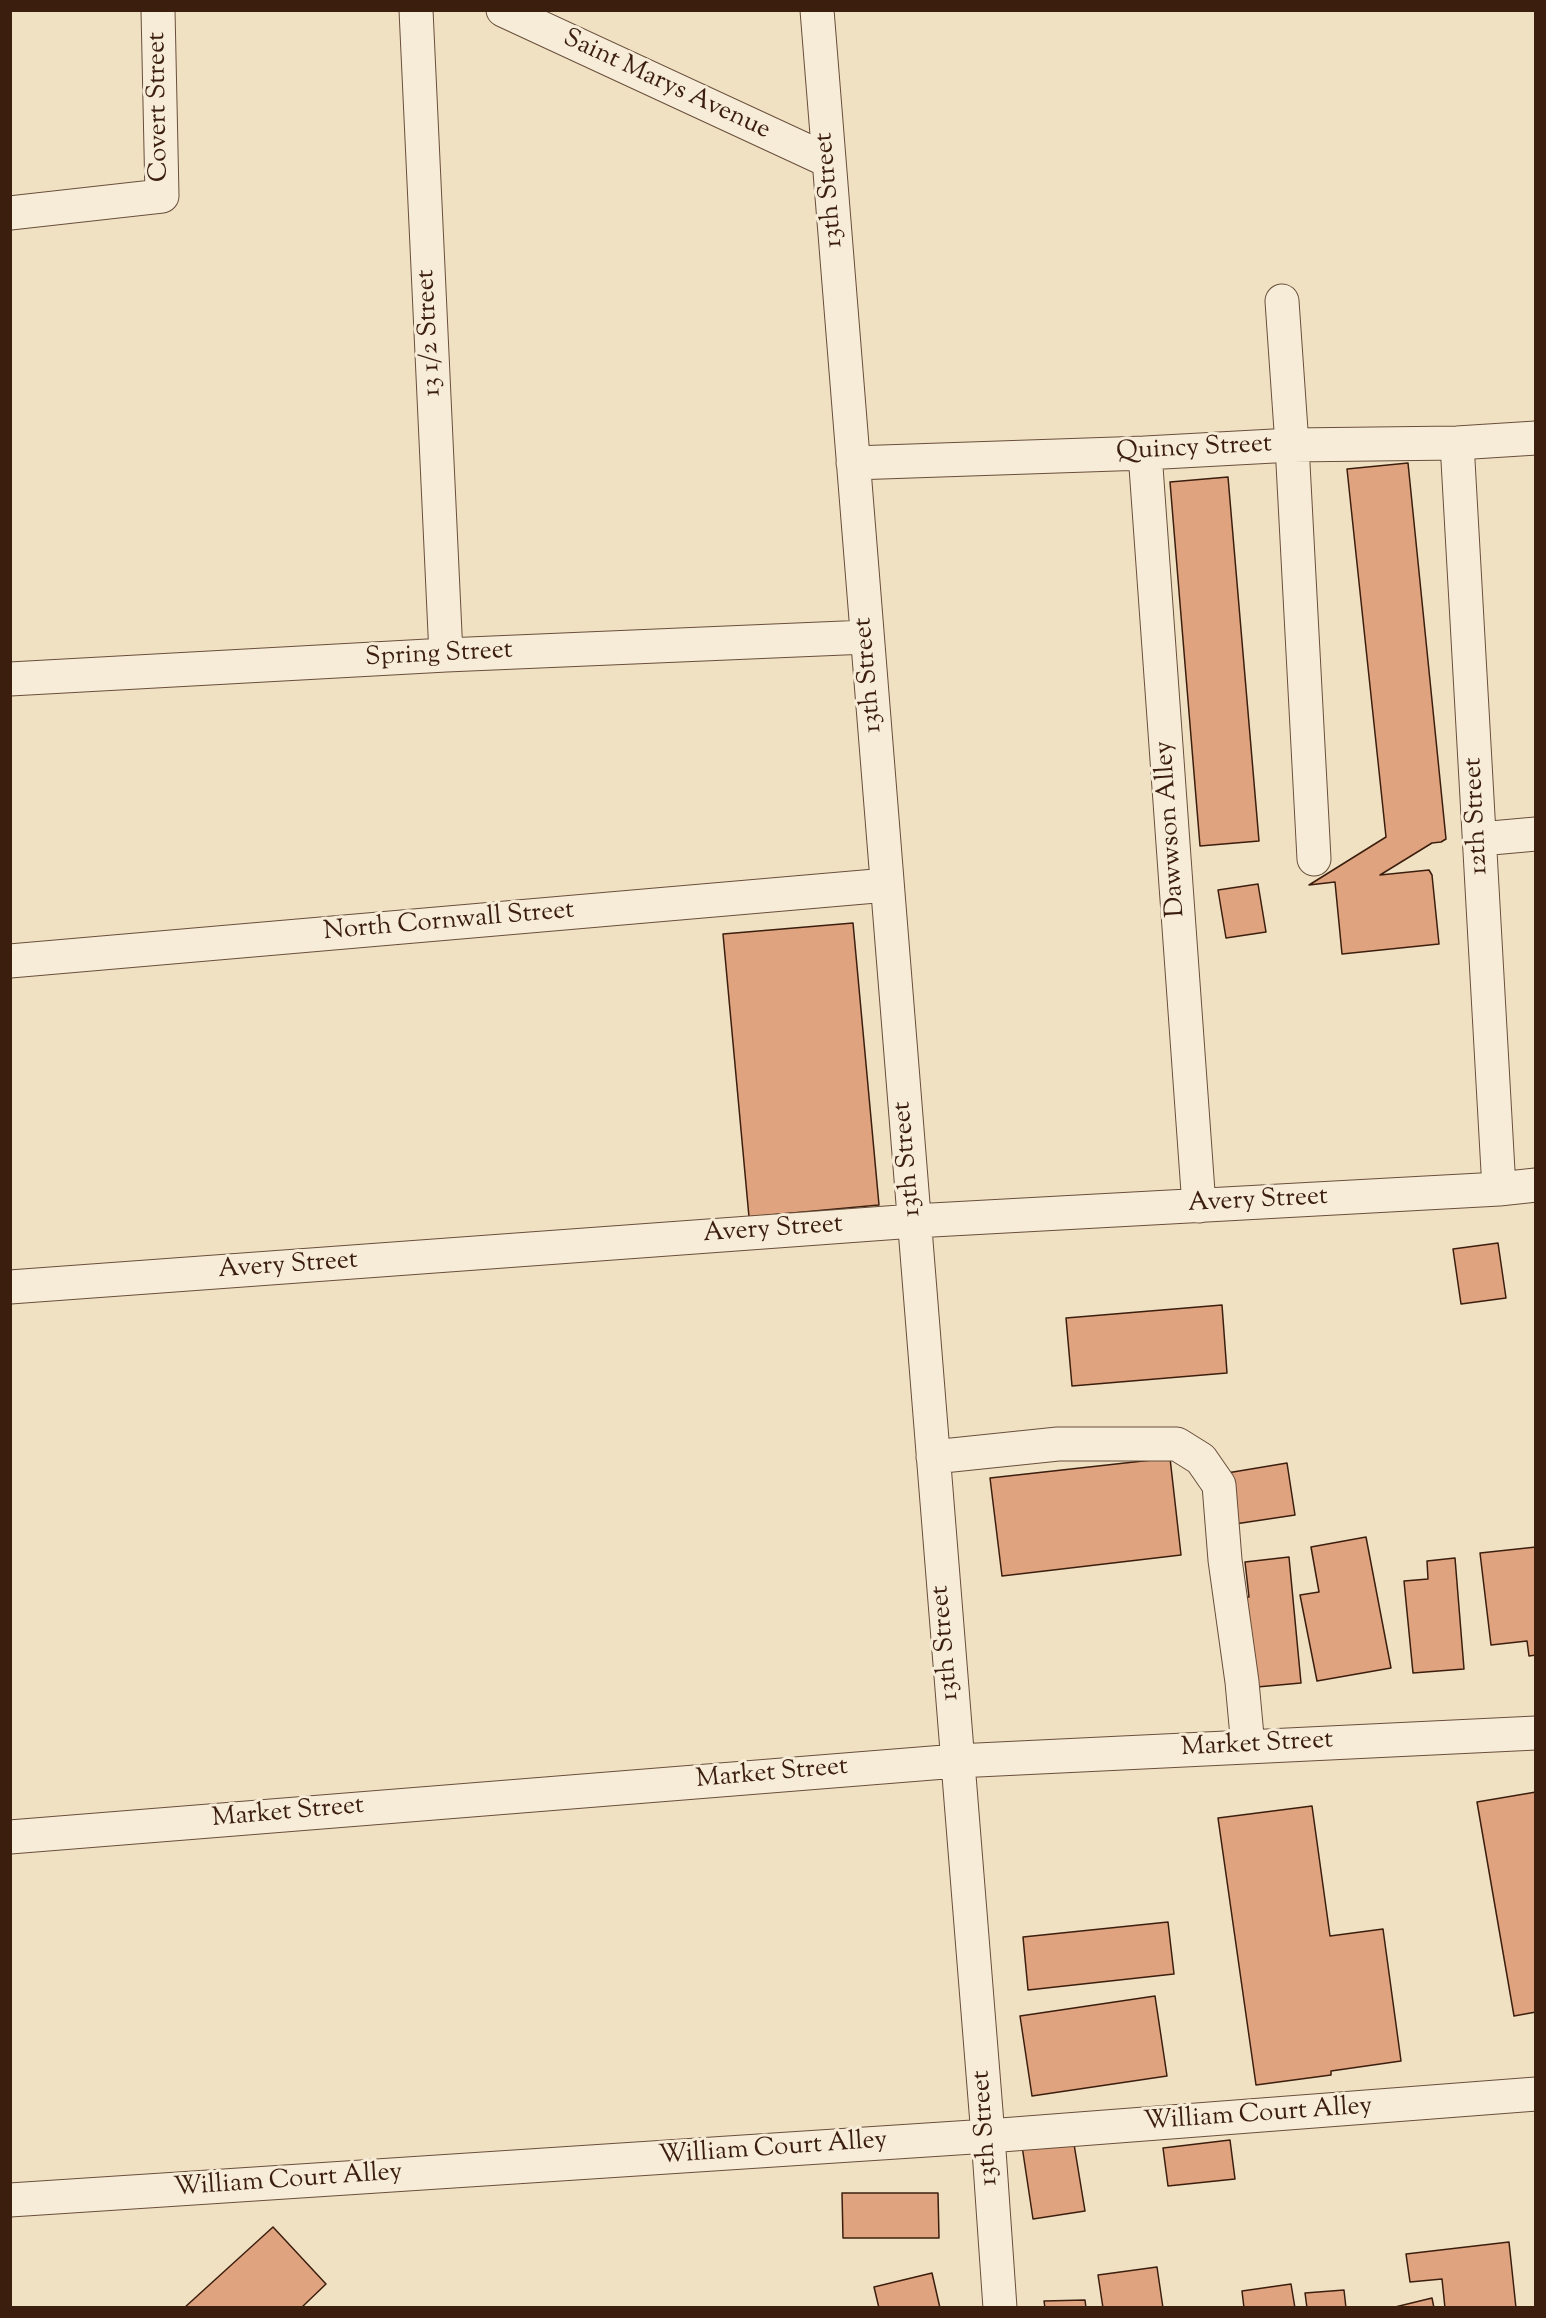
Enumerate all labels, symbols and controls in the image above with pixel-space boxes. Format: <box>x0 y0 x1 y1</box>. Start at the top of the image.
street label: Saint Marys Avenue <box>557 24 775 148</box>
street label: Covert Street <box>143 32 177 182</box>
street label: 13th Street <box>810 131 852 249</box>
street label: 13 1/2 Street <box>412 269 450 397</box>
street label: Quincy Street <box>1115 430 1273 470</box>
street label: 13th Street <box>849 616 891 734</box>
street label: Spring Street <box>365 637 513 675</box>
street label: Dawwson Alley <box>1150 740 1194 918</box>
street label: 12th Street <box>1459 756 1497 876</box>
street label: North Cornwall Street <box>322 897 576 949</box>
street label: 13th Street <box>888 1100 930 1218</box>
street label: Avery Street <box>1187 1183 1329 1221</box>
street label: Avery Street <box>702 1211 844 1251</box>
street label: Avery Street <box>217 1247 359 1287</box>
street label: 13th Street <box>926 1584 968 1702</box>
street label: Market Street <box>1180 1726 1334 1766</box>
street label: Market Street <box>695 1753 849 1797</box>
street label: Market Street <box>211 1792 365 1836</box>
street label: 13th Street <box>967 2069 1007 2187</box>
street label: William Court Alley <box>1143 2092 1373 2140</box>
street label: William Court Alley <box>658 2126 888 2174</box>
street label: William Court Alley <box>173 2158 403 2206</box>

